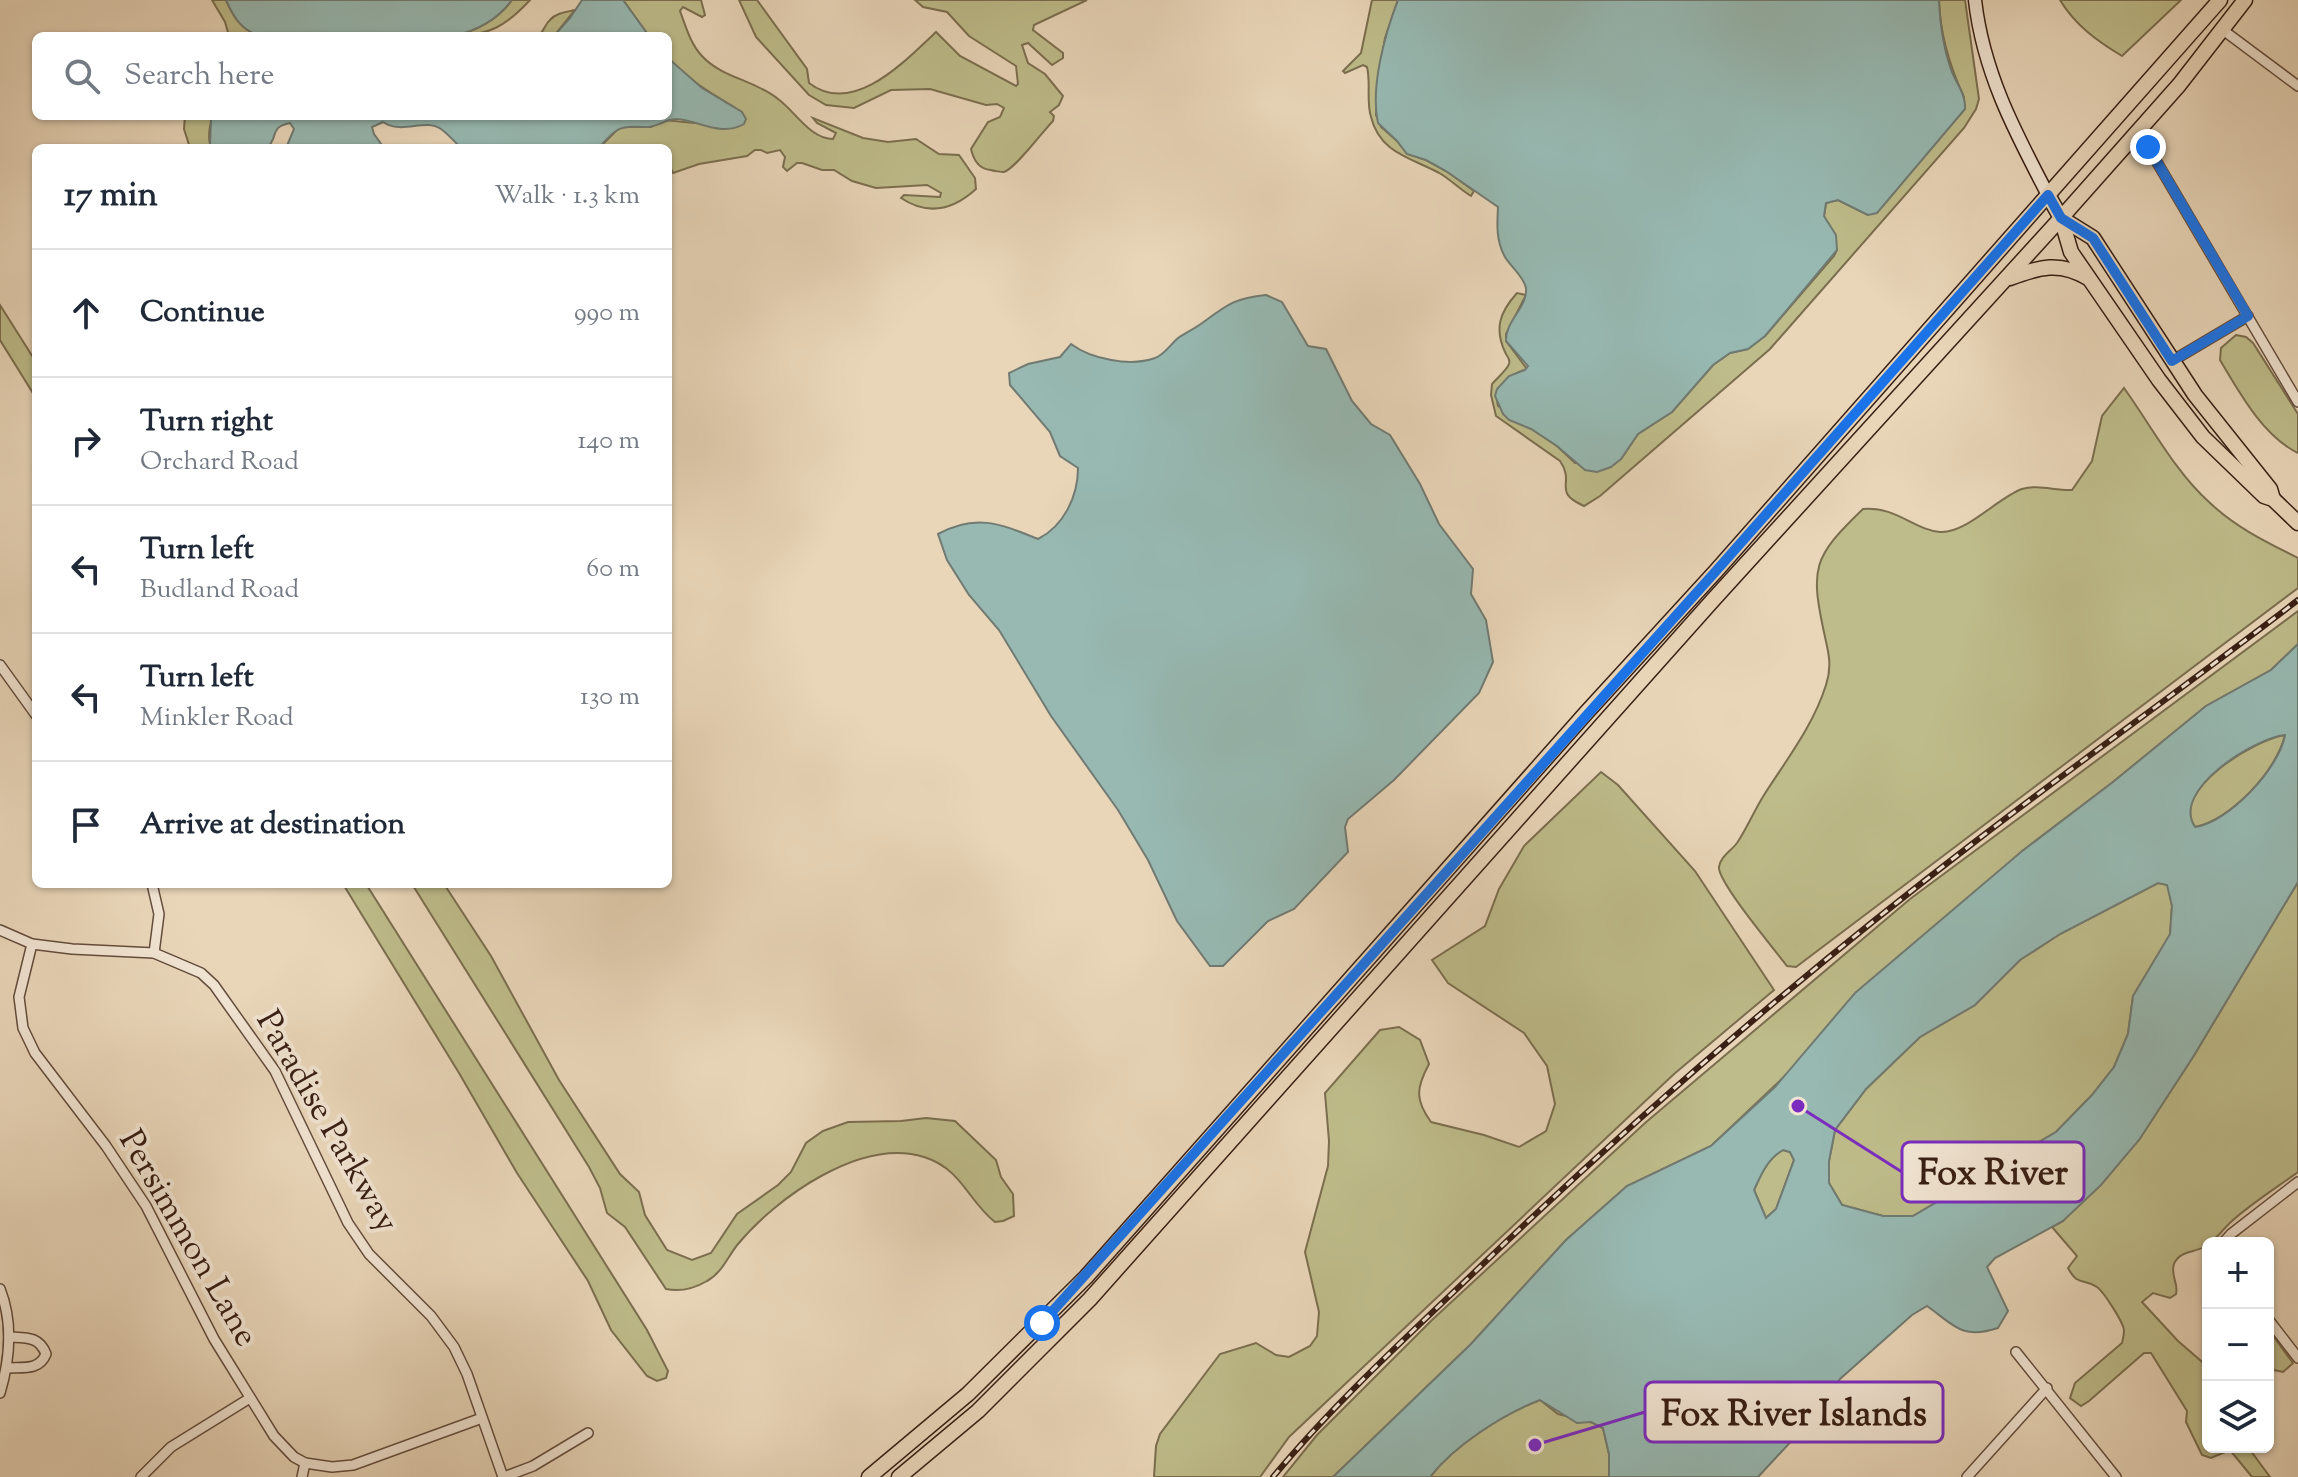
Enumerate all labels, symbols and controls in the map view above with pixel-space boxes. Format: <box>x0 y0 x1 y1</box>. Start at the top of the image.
search box <box>32 32 672 120</box>
icon: search <box>60 54 104 98</box>
text: Search here <box>124 55 274 98</box>
route end <box>2130 129 2166 165</box>
text: 17 min <box>64 172 158 221</box>
text: Walk · 1.3 km <box>494 178 640 215</box>
icon: ahead <box>64 291 108 335</box>
text: Continue <box>140 292 265 335</box>
text: 990 m <box>574 295 640 332</box>
text: Turn right <box>140 401 273 444</box>
icon: right <box>64 419 108 463</box>
text: 140 m <box>577 423 640 460</box>
text: Orchard Road <box>140 444 299 481</box>
text: Turn left <box>140 529 254 572</box>
icon: left <box>64 547 108 591</box>
text: 60 m <box>586 551 640 588</box>
text: Budland Road <box>140 572 299 609</box>
text: Turn left <box>140 657 254 700</box>
icon: left <box>64 675 108 719</box>
text: 130 m <box>580 679 640 716</box>
text: Minkler Road <box>140 700 294 737</box>
icon: arrive <box>64 803 108 847</box>
text: Arrive at destination <box>140 804 405 847</box>
street label: Paradise Parkway <box>243 1002 410 1242</box>
street label: Persimmon Lane <box>105 1122 269 1356</box>
callout: Fox River <box>1902 1142 2084 1202</box>
text: Fox River <box>1918 1149 2069 1201</box>
map controls <box>2202 1237 2274 1453</box>
button: + <box>2202 1237 2274 1309</box>
route start <box>1024 1305 1060 1341</box>
button: − <box>2202 1309 2274 1381</box>
button: layers <box>2202 1381 2274 1453</box>
callout: Fox River Islands <box>1645 1382 1943 1442</box>
text: Fox River Islands <box>1661 1390 1927 1442</box>

